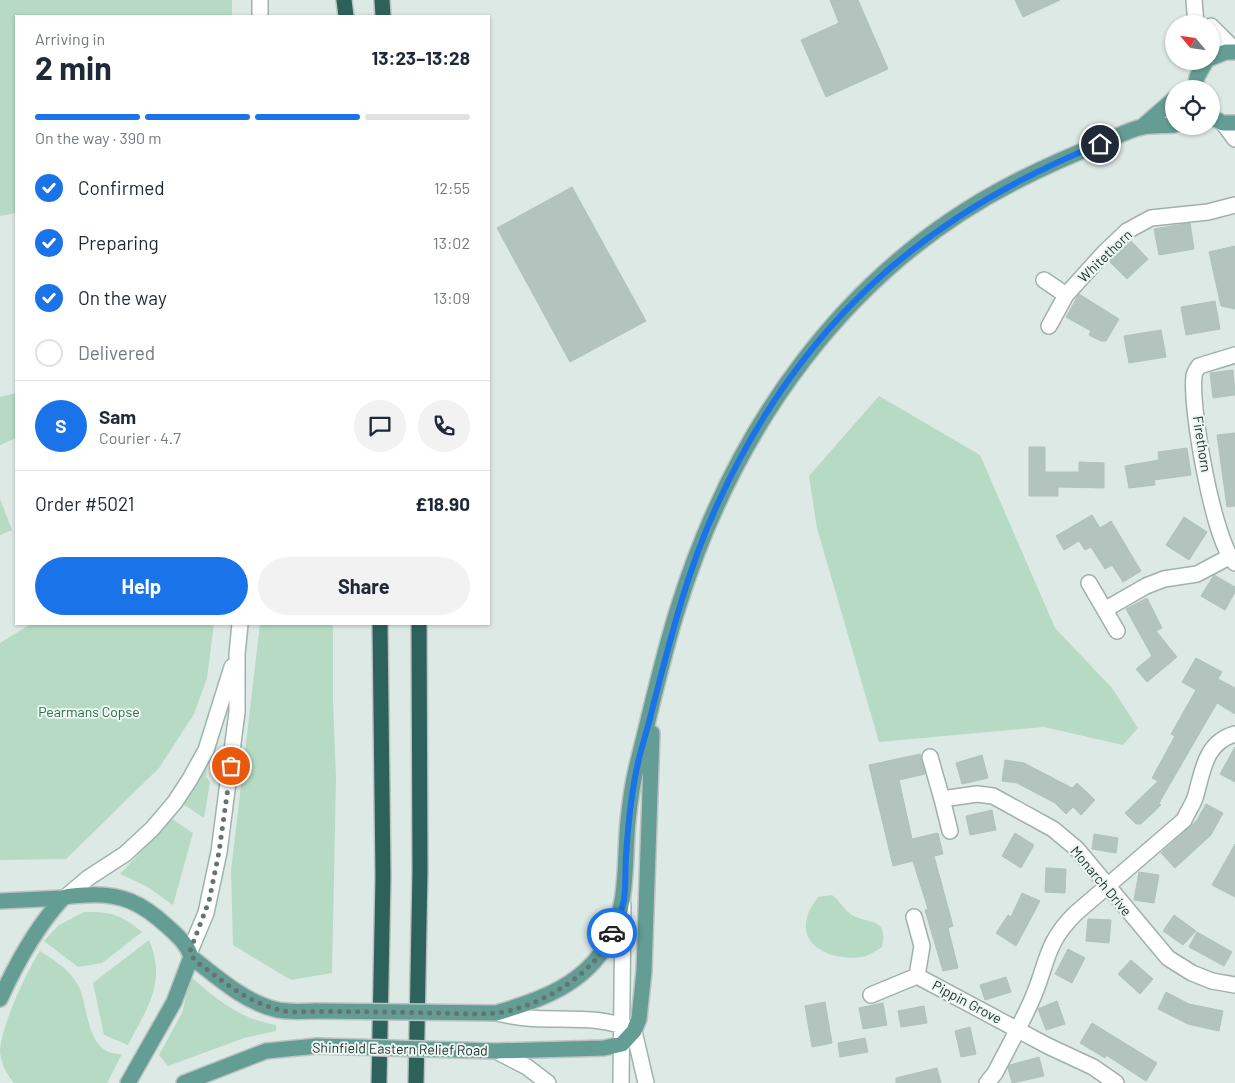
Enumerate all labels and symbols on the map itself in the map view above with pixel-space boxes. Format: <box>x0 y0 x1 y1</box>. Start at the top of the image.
north arrow <box>1165 15 1220 70</box>
pin <box>1079 123 1121 165</box>
street label: Whitethorn <box>1074 226 1135 286</box>
street label: Firethorn <box>1190 415 1215 473</box>
park label: Pearmans Copse <box>38 703 140 720</box>
pin <box>210 745 252 787</box>
street label: Monarch Drive <box>1067 842 1136 919</box>
courier <box>587 908 637 958</box>
street label: Pippin Grove <box>930 976 1005 1027</box>
street label: Shinfield Eastern Relief Road <box>312 1038 488 1059</box>

